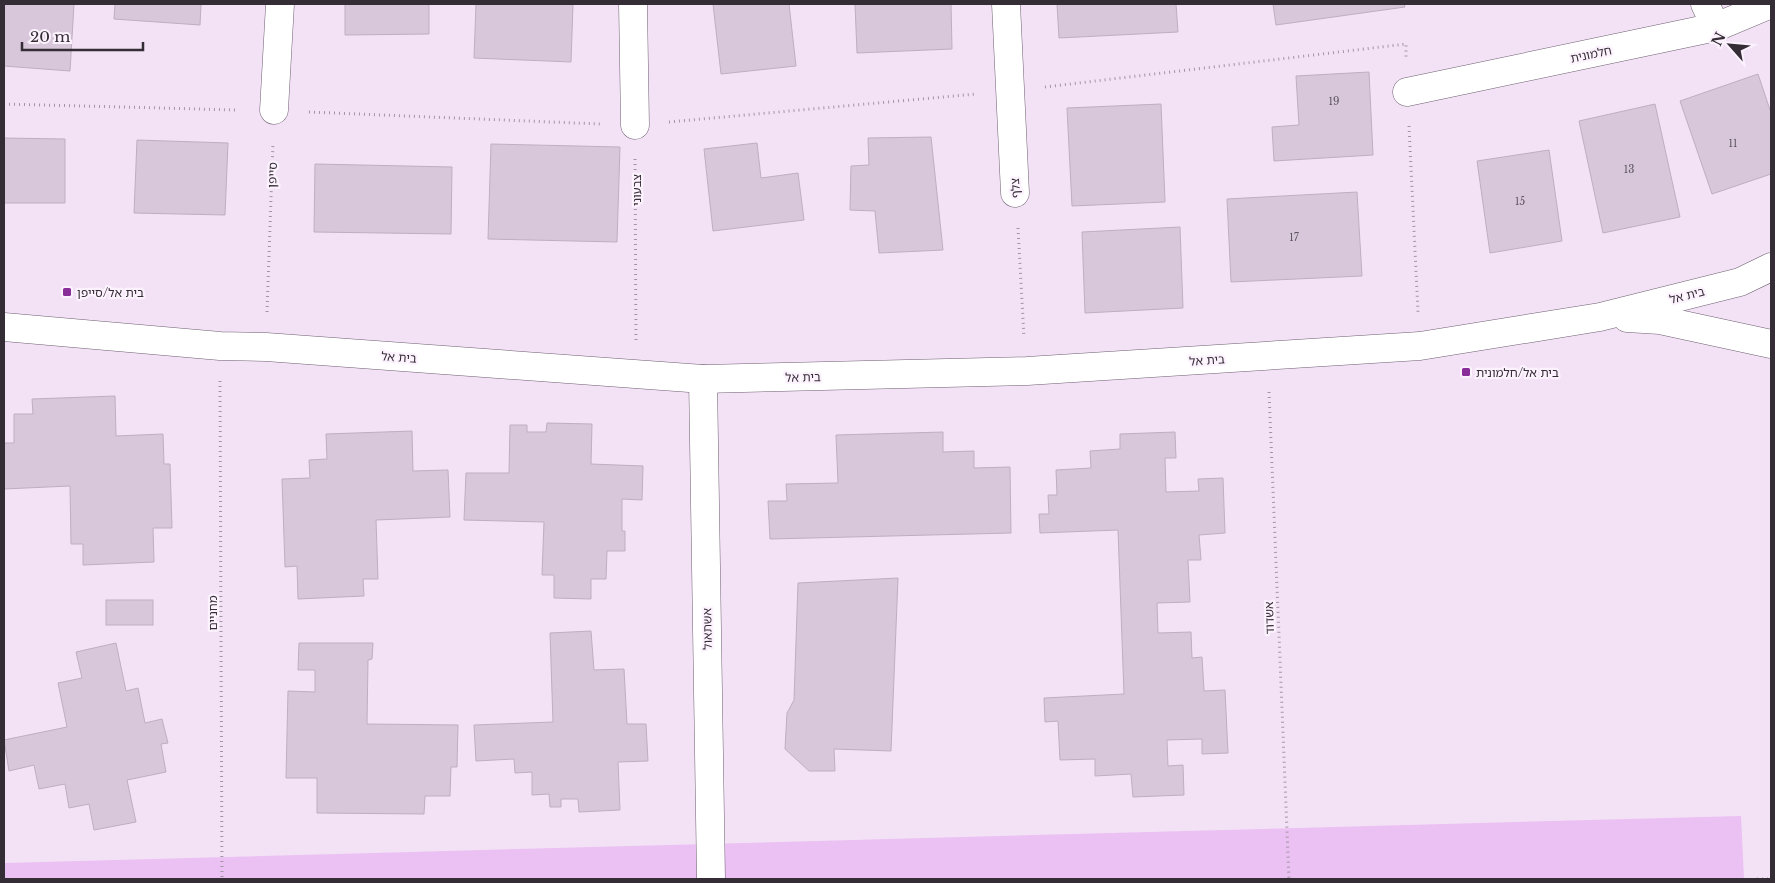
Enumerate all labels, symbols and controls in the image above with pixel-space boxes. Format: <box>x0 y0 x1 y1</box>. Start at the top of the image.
scale bar <box>22 20 144 52</box>
north arrow <box>1705 20 1755 70</box>
text: 20 m <box>30 27 70 46</box>
text: N <box>1707 29 1729 49</box>
street label: חלמונית <box>1569 42 1613 66</box>
house number: 19 <box>1329 95 1339 108</box>
house number: 11 <box>1729 137 1737 150</box>
street label: סייפן <box>264 162 280 188</box>
house number: 13 <box>1624 163 1634 176</box>
street label: צבעוני <box>629 174 644 206</box>
street label: צלף <box>1007 177 1023 198</box>
house number: 15 <box>1515 195 1525 208</box>
house number: 17 <box>1289 231 1300 244</box>
street label: בית אל <box>1668 283 1706 307</box>
place label: בית אל/סייפן <box>77 285 144 300</box>
marker: בית אל/סייפן <box>61 286 73 298</box>
street label: בית אל <box>381 348 417 366</box>
street label: בית אל <box>1189 351 1225 369</box>
place label: בית אל/חלמונית <box>1476 365 1559 380</box>
marker: בית אל/חלמונית <box>1460 366 1472 378</box>
street label: בית אל <box>785 369 821 385</box>
street label: מחניים <box>205 595 220 631</box>
street label: אשדוד <box>1261 601 1277 635</box>
street label: אשתאול <box>699 608 715 650</box>

